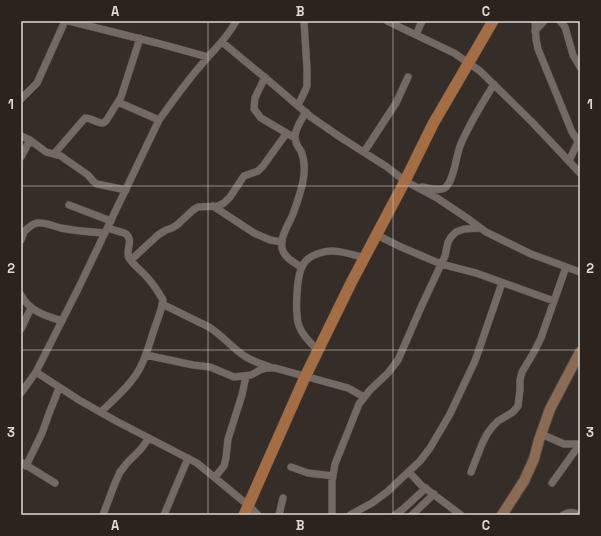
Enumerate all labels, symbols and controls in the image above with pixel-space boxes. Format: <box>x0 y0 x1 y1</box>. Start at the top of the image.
text: A <box>111 3 120 20</box>
text: B <box>296 3 305 20</box>
text: C <box>482 3 490 20</box>
text: 1 <box>8 96 14 113</box>
text: 1 <box>587 96 593 113</box>
text: 2 <box>7 260 15 277</box>
text: 2 <box>586 260 594 277</box>
text: 3 <box>7 424 15 441</box>
text: 3 <box>586 424 594 441</box>
text: A <box>111 517 120 534</box>
text: B <box>296 517 305 534</box>
text: C <box>482 517 490 534</box>

